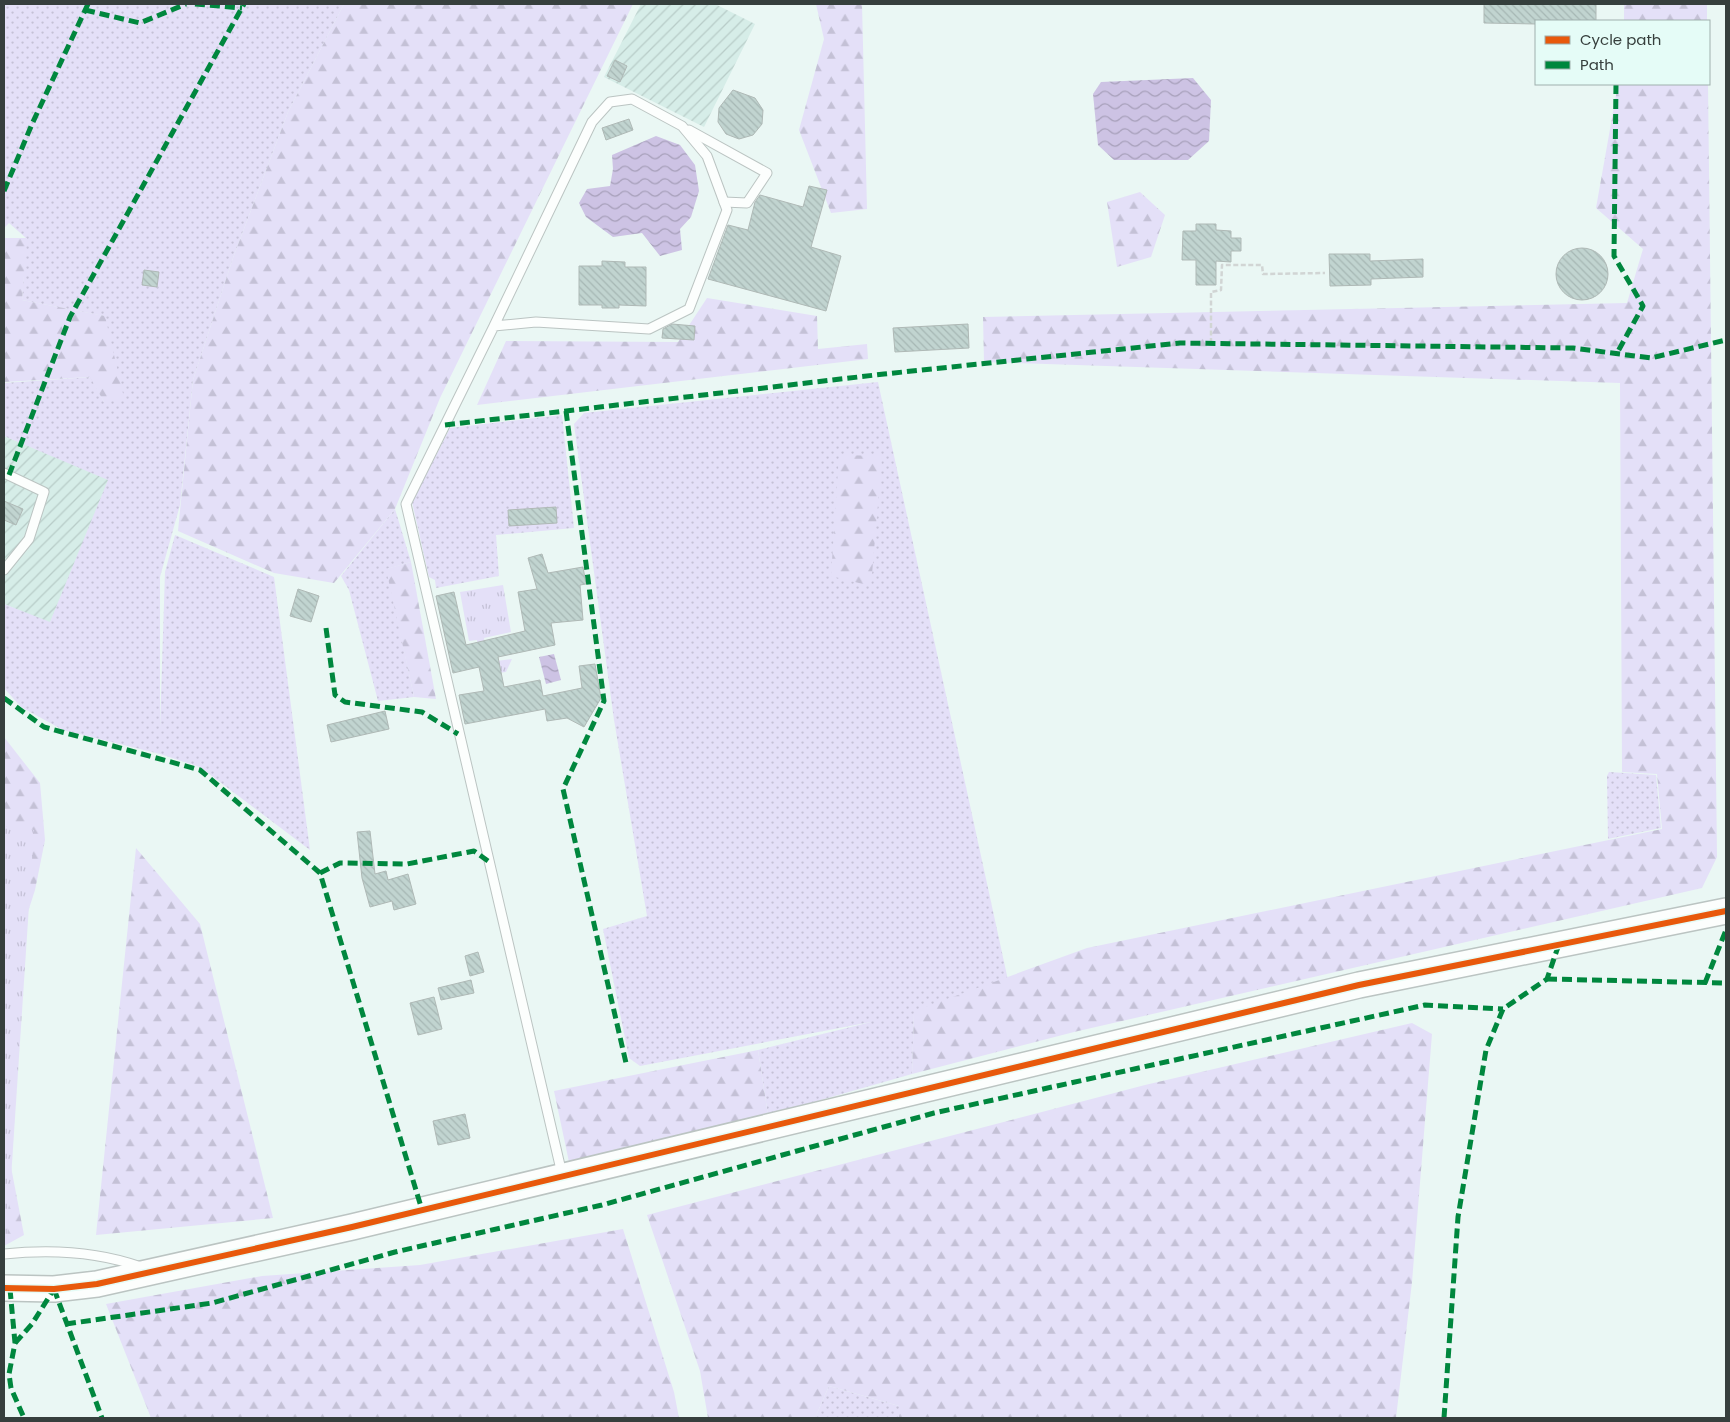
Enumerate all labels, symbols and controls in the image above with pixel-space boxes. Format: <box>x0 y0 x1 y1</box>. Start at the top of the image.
legend <box>1535 20 1710 85</box>
text: Cycle path <box>1580 29 1661 50</box>
text: Path <box>1580 54 1614 75</box>

